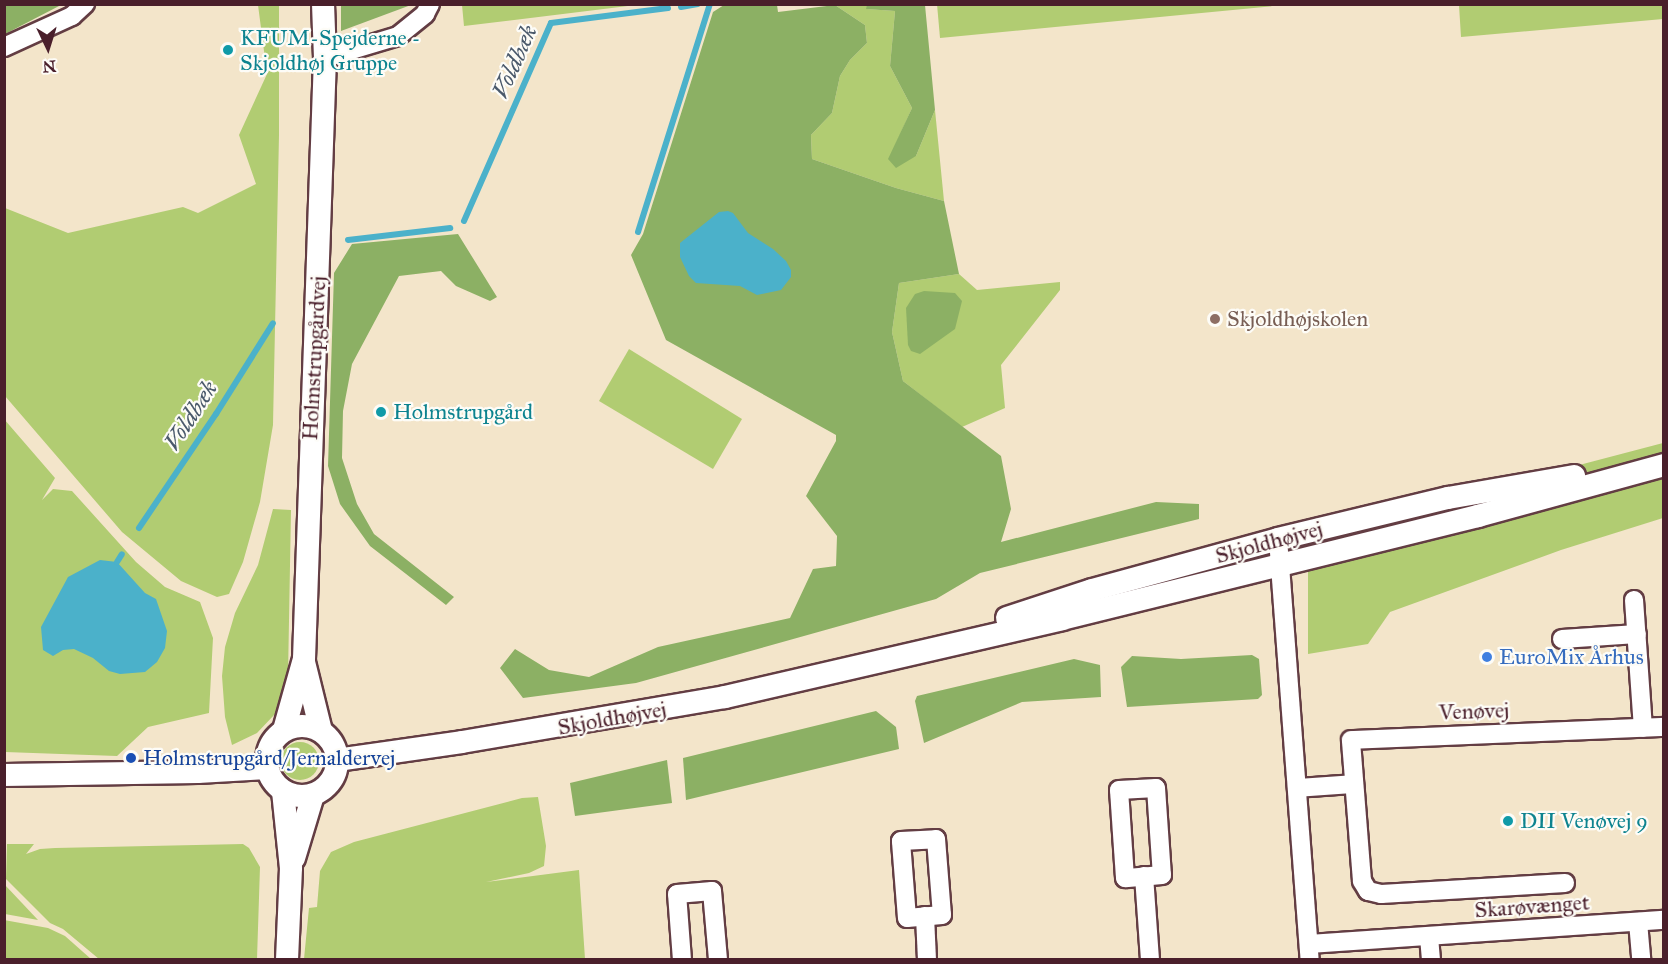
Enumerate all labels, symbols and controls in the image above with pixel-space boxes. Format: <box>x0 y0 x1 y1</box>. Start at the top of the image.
north arrow <box>18 18 78 78</box>
water label: Voldbæk <box>486 21 544 103</box>
place label: KFUM-Spejderne - Skjoldhøj Gruppe <box>240 24 421 76</box>
marker: KFUM-Spejderne - Skjoldhøj Gruppe <box>221 43 235 57</box>
text: N <box>42 57 57 76</box>
street label: Holmstrupgårdvej <box>297 275 331 441</box>
place label: Skjoldhøjskolen <box>1227 306 1368 332</box>
marker: Skjoldhøjskolen <box>1208 312 1222 326</box>
water label: Voldbæk <box>158 376 224 456</box>
place label: Holmstrupgård <box>393 399 533 425</box>
marker: Holmstrupgård <box>374 405 388 419</box>
street label: Skjoldhøjvej <box>1213 515 1325 569</box>
place label: EuroMix Århus <box>1499 644 1644 670</box>
marker: EuroMix Århus <box>1480 650 1494 664</box>
street label: Skjoldhøjvej <box>556 695 668 741</box>
street label: Venøvej <box>1438 697 1510 725</box>
place label: Holmstrupgård/Jernaldervej <box>143 745 395 771</box>
marker: Holmstrupgård/Jernaldervej <box>124 751 138 765</box>
place label: DII Venøvej 9 <box>1520 808 1648 834</box>
marker: DII Venøvej 9 <box>1501 814 1515 828</box>
street label: Skarøvænget <box>1474 889 1590 923</box>

